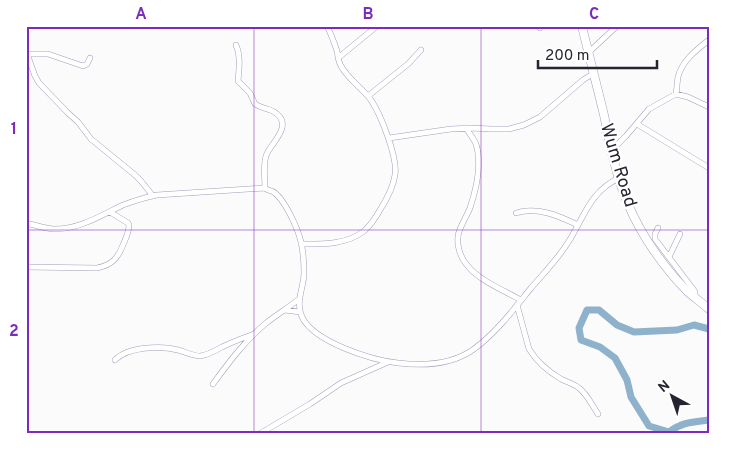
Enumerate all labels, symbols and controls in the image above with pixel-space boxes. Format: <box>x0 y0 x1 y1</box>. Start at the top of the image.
text: A <box>135 5 147 25</box>
text: B <box>362 5 374 25</box>
text: C <box>589 5 599 25</box>
scale bar <box>538 38 656 70</box>
text: 200 m <box>545 47 590 66</box>
text: 1 <box>11 120 17 140</box>
street label: Wum Road <box>594 121 641 210</box>
text: 2 <box>9 322 19 342</box>
north arrow <box>648 372 698 422</box>
text: N <box>655 377 674 397</box>

